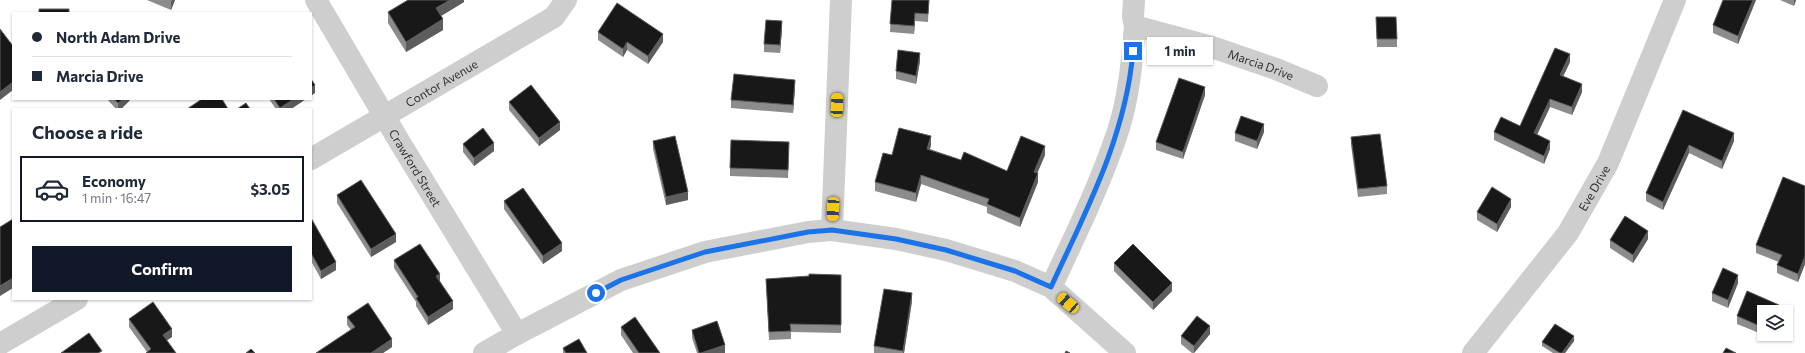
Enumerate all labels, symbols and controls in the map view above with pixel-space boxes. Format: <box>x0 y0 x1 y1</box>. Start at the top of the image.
text: North Adam Drive <box>56 28 180 46</box>
callout: 1 min <box>1147 37 1213 65</box>
route end <box>1124 42 1142 60</box>
text: 1 min <box>1165 43 1195 59</box>
street label: Marcia Drive <box>1226 46 1296 83</box>
street label: Contor Avenue <box>403 56 480 109</box>
text: Marcia Drive <box>56 67 144 85</box>
car <box>831 93 843 117</box>
text: Choose a ride <box>32 121 143 143</box>
street label: Crawford Street <box>387 127 444 209</box>
street label: Eve Drive <box>1575 162 1612 213</box>
icon: car <box>34 171 70 207</box>
text: Economy <box>82 172 146 190</box>
text: $3.05 <box>250 180 290 198</box>
text: 1 min · 16:47 <box>82 190 151 206</box>
car <box>826 197 840 221</box>
button: Confirm <box>32 246 292 292</box>
route start <box>587 284 605 302</box>
car <box>1055 291 1081 315</box>
map controls <box>1757 305 1793 341</box>
button: layers <box>1757 305 1793 341</box>

